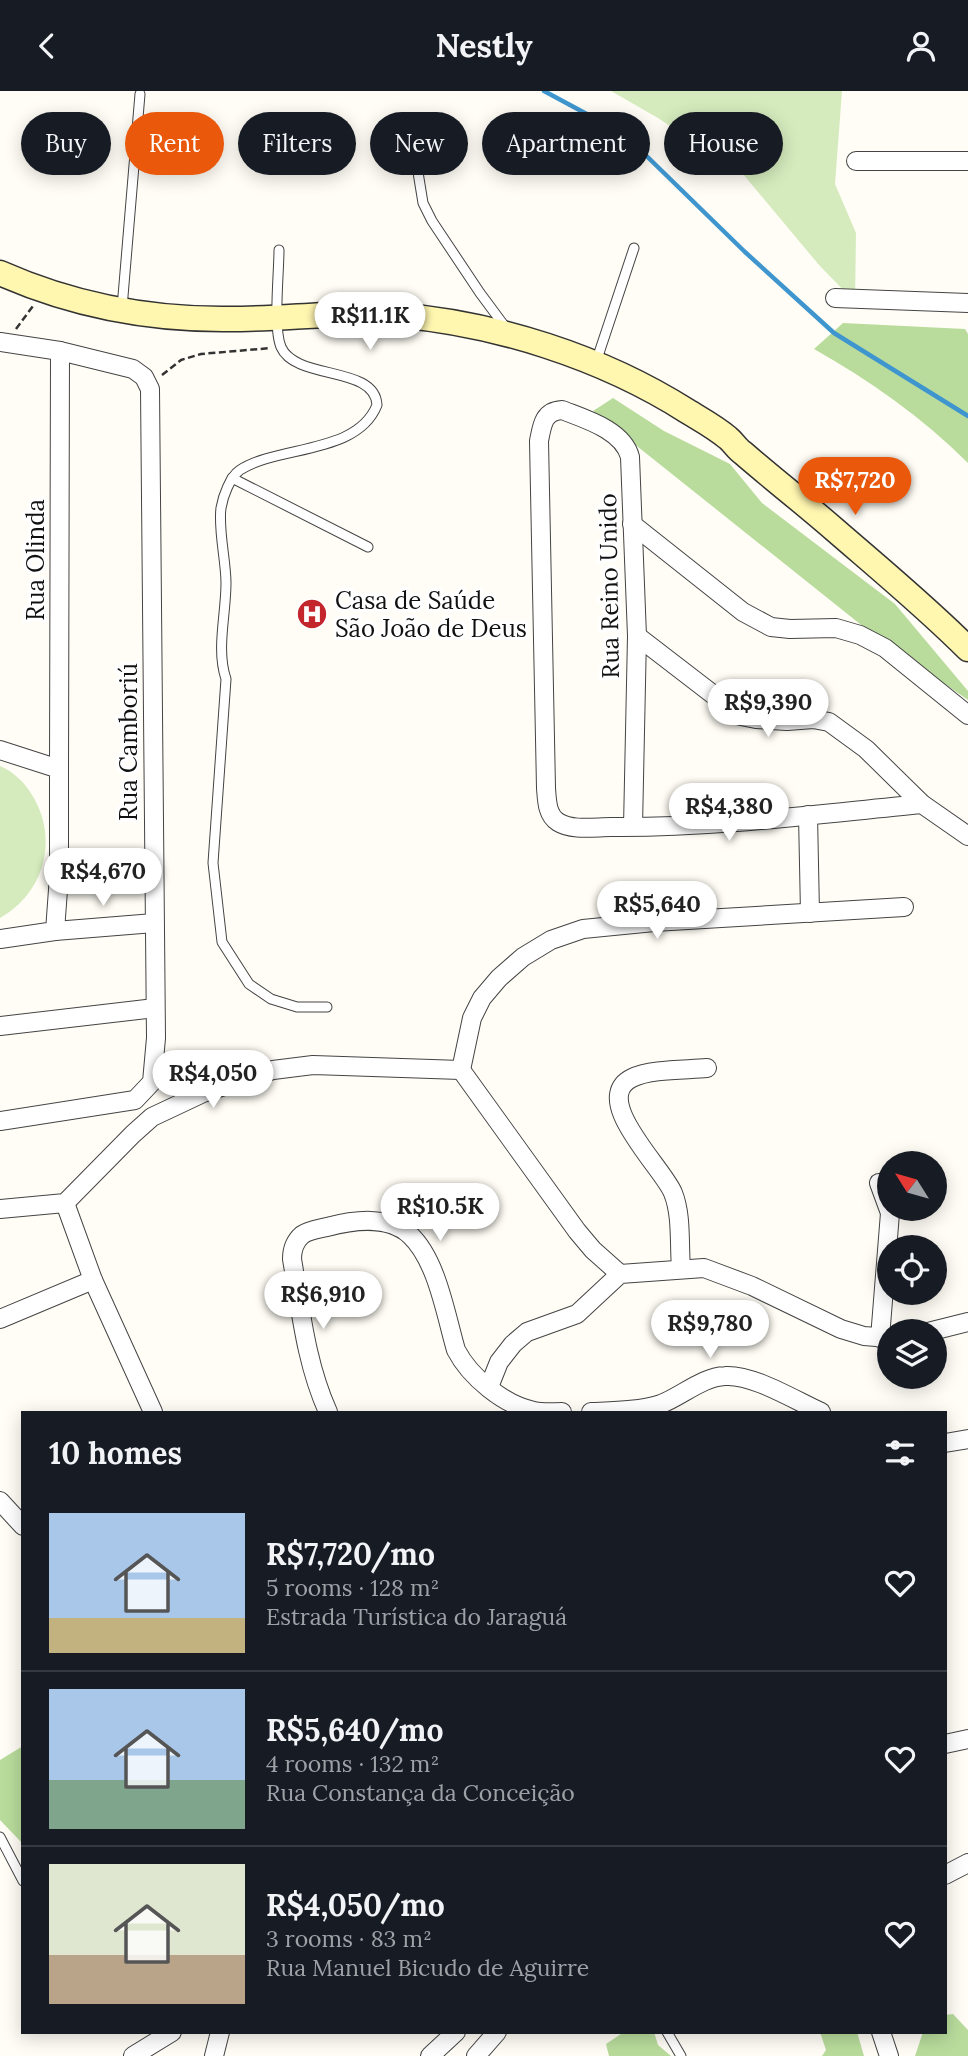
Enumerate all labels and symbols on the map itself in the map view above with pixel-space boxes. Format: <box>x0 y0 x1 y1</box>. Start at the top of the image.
pin: R$11.1K <box>305 293 435 352</box>
pin: R$7,720 <box>790 457 920 517</box>
street label: Rua Reino Unido <box>592 493 626 679</box>
street label: Rua Olinda <box>20 499 51 621</box>
place label: Casa de Saúde São João de Deus <box>335 585 527 644</box>
hospital icon: Casa de Saúde São João de Deus <box>295 597 329 631</box>
street label: Rua Camboriú <box>113 663 144 821</box>
pin: R$9,390 <box>703 679 833 739</box>
pin: R$4,380 <box>664 783 794 843</box>
pin: R$4,670 <box>38 849 168 908</box>
pin: R$5,640 <box>592 881 722 941</box>
pin: R$4,050 <box>148 1051 278 1110</box>
north arrow <box>877 1151 947 1221</box>
pin: R$10.5K <box>375 1183 505 1243</box>
pin: R$6,910 <box>258 1271 388 1331</box>
pin: R$9,780 <box>645 1301 775 1360</box>

